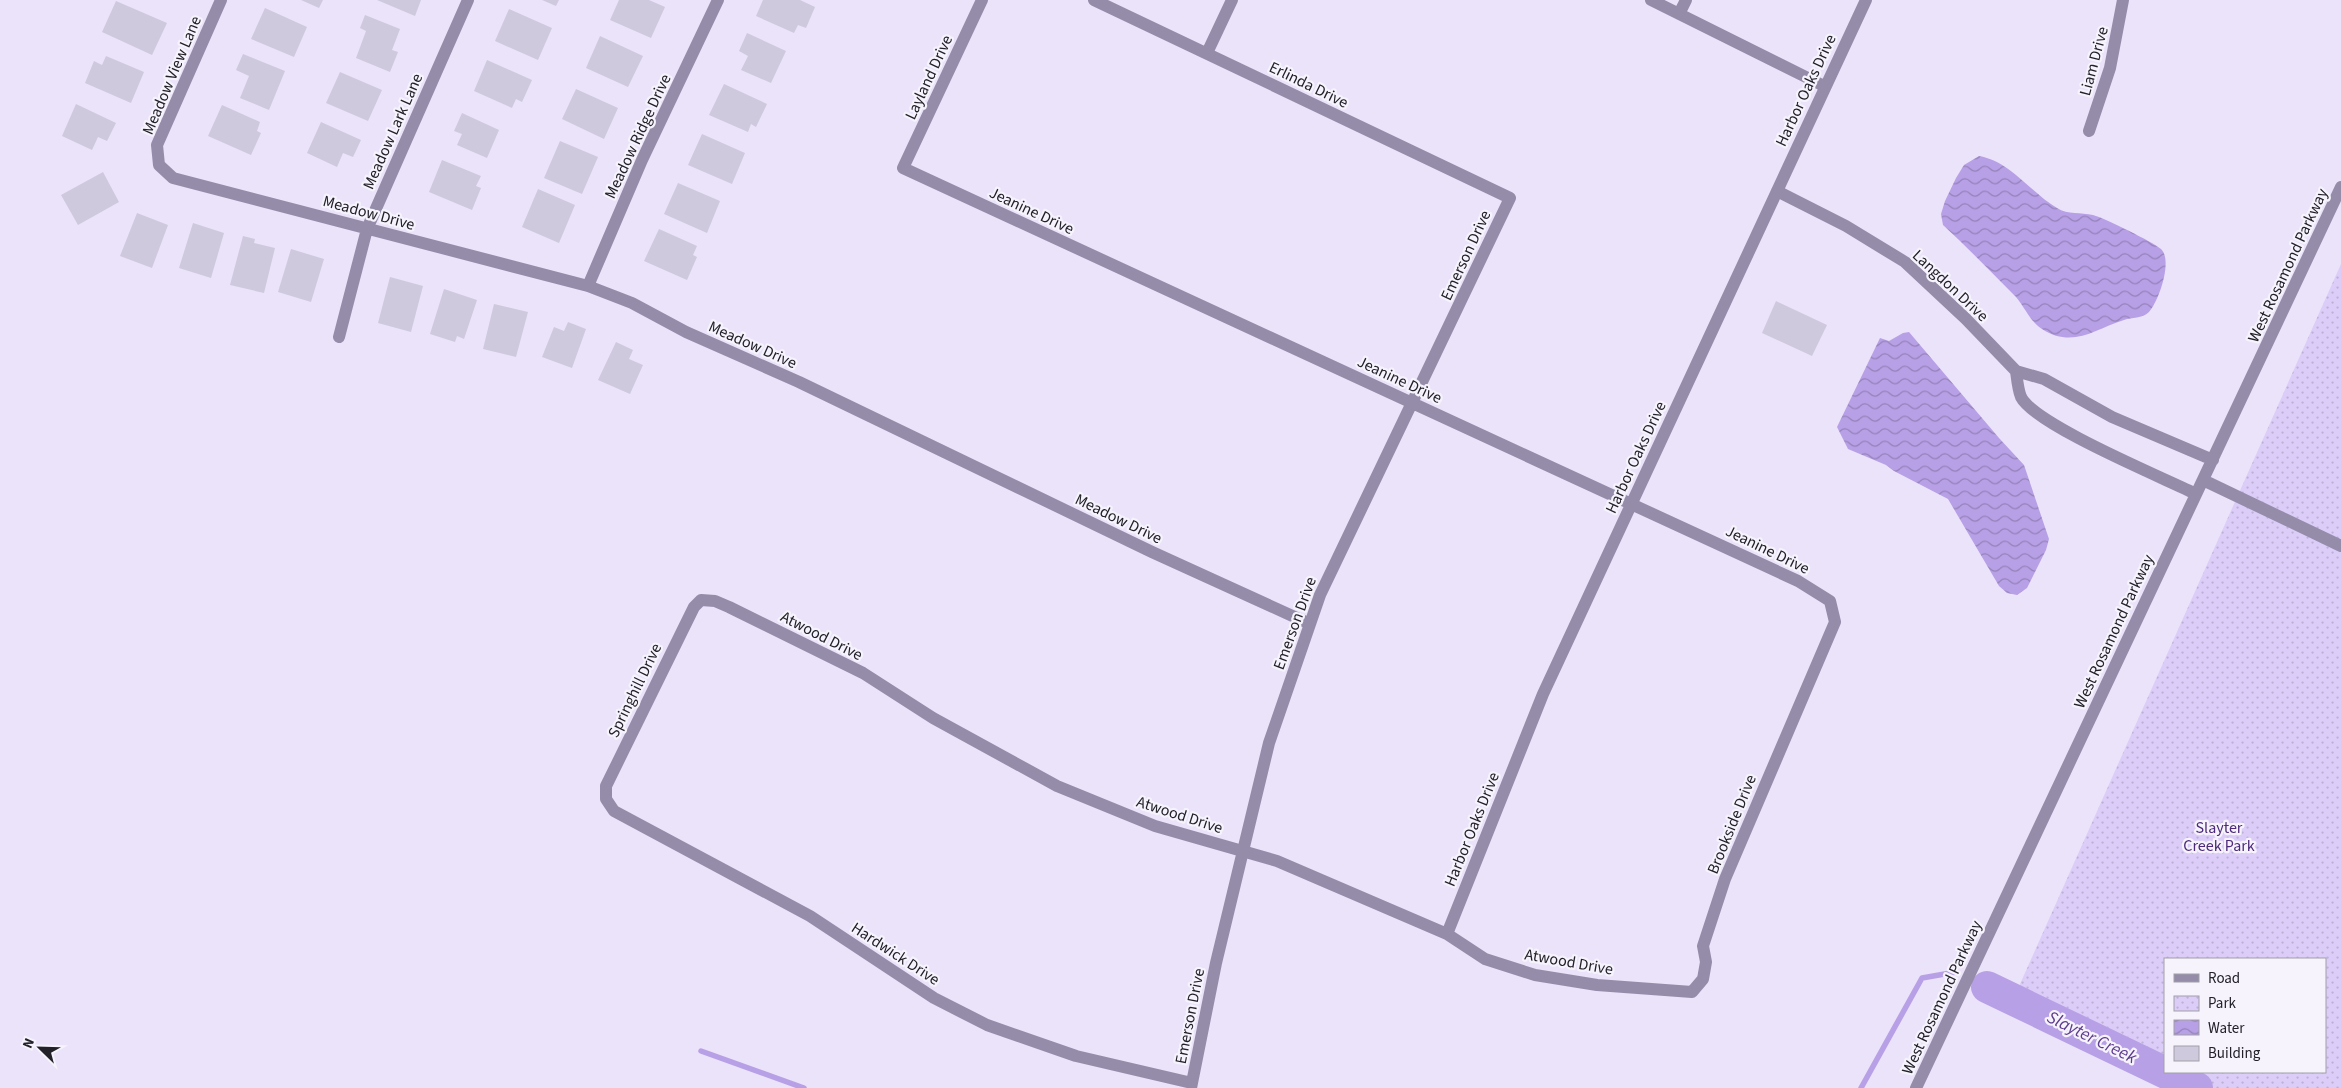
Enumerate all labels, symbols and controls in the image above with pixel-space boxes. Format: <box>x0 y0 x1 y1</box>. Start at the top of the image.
street label: Meadow View Lane <box>137 13 207 138</box>
street label: Liam Drive <box>2074 24 2114 98</box>
street label: Layland Drive <box>900 31 958 123</box>
street label: Harbor Oaks Drive <box>1770 31 1842 150</box>
street label: Erlinda Drive <box>1265 56 1352 114</box>
street label: Meadow Lark Lane <box>358 70 428 193</box>
street label: Meadow Ridge Drive <box>599 70 676 202</box>
street label: Jeanine Drive <box>986 182 1077 240</box>
street label: West Rosamond Parkway <box>2243 184 2333 346</box>
street label: Meadow Drive <box>320 190 417 236</box>
street label: Emerson Drive <box>1435 207 1496 304</box>
street label: Langdon Drive <box>1907 245 1993 327</box>
street label: Meadow Drive <box>705 316 800 374</box>
street label: Jeanine Drive <box>1354 351 1445 409</box>
street label: Harbor Oaks Drive <box>1600 398 1672 517</box>
street label: Meadow Drive <box>1071 488 1166 549</box>
street label: Jeanine Drive <box>1722 520 1813 580</box>
street label: West Rosamond Parkway <box>2069 550 2159 712</box>
street label: Emerson Drive <box>1268 574 1322 673</box>
street label: Atwood Drive <box>777 606 866 666</box>
street label: Springhill Drive <box>603 640 667 741</box>
street label: Harbor Oaks Drive <box>1439 769 1505 890</box>
street label: Brookside Drive <box>1702 771 1762 877</box>
street label: Atwood Drive <box>1134 791 1226 839</box>
park label: Slayter Creek Park <box>2183 817 2255 857</box>
street label: West Rosamond Parkway <box>1897 916 1987 1078</box>
street label: Hardwick Drive <box>847 917 944 991</box>
street label: Atwood Drive <box>1523 943 1615 981</box>
legend <box>2164 958 2326 1073</box>
street label: Emerson Drive <box>1170 966 1210 1066</box>
text: Road <box>2208 968 2240 989</box>
text: Park <box>2208 993 2237 1014</box>
water label: Slayter Creek <box>2043 1005 2141 1070</box>
text: Water <box>2208 1018 2245 1039</box>
north arrow <box>15 1023 65 1073</box>
text: N <box>18 1035 40 1052</box>
text: Building <box>2208 1043 2261 1064</box>

